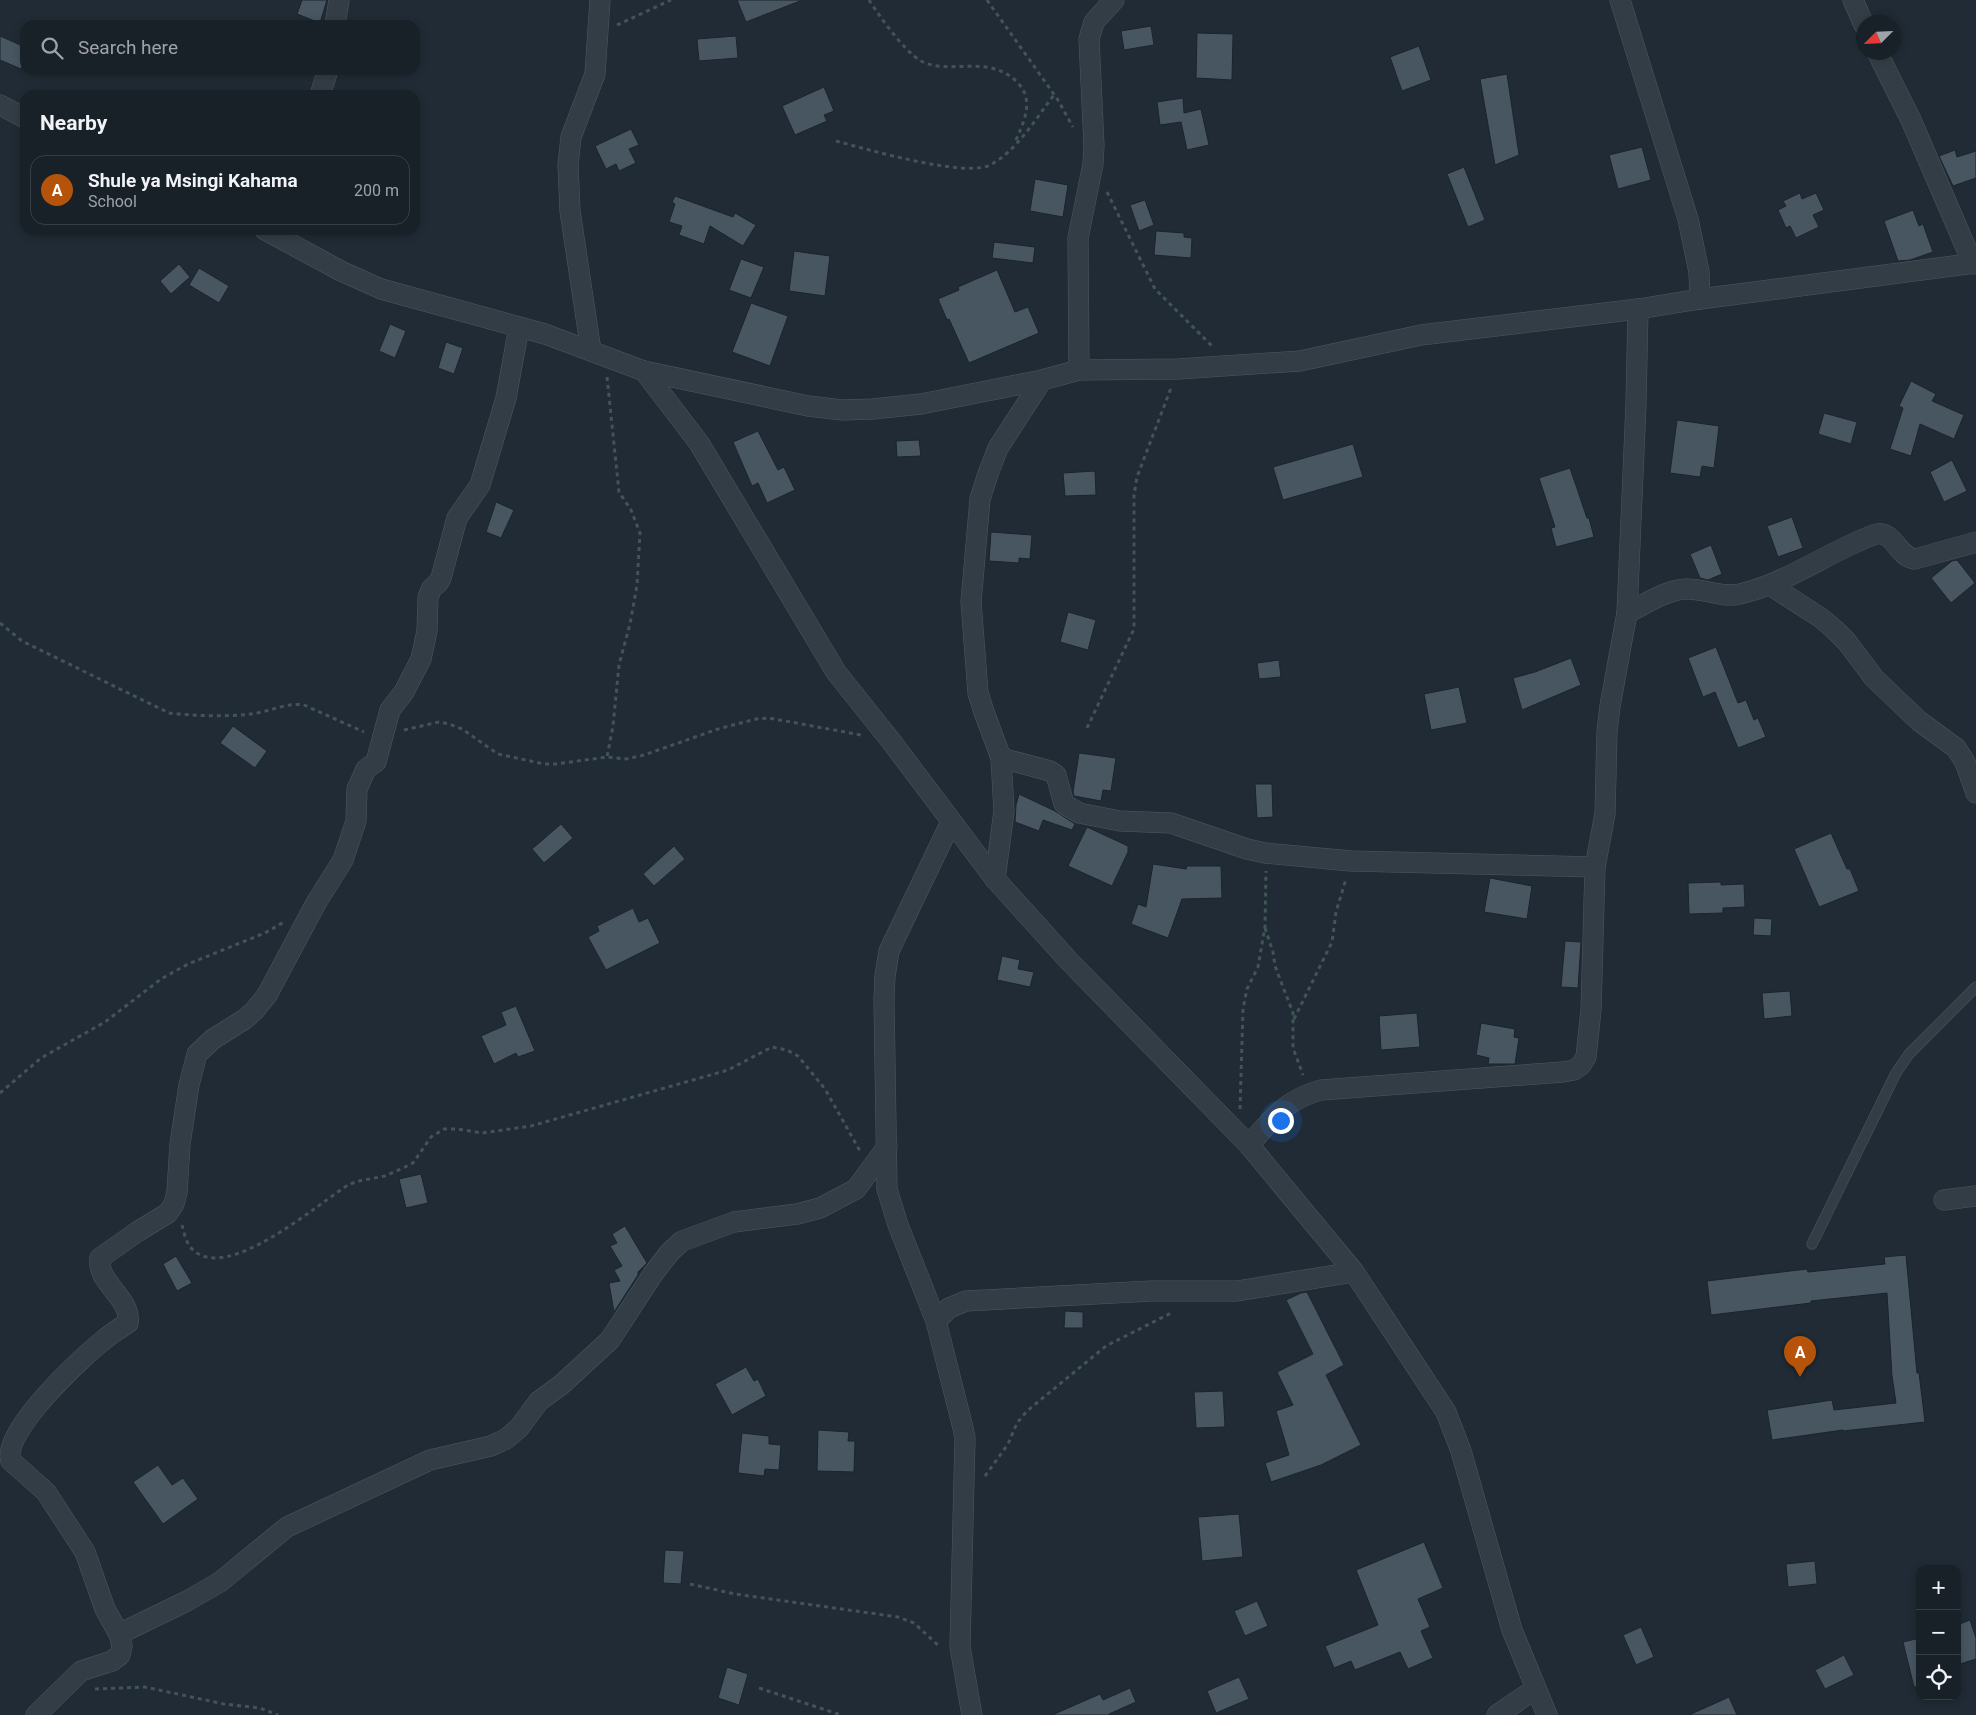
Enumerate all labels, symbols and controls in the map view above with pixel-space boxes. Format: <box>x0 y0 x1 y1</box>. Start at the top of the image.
north arrow <box>1856 15 1901 60</box>
search box <box>20 20 420 75</box>
icon: search <box>38 34 66 62</box>
text: Search here <box>78 36 178 59</box>
text: Nearby <box>40 111 107 135</box>
text: Shule ya Msingi Kahama <box>88 169 298 192</box>
text: A <box>52 181 62 200</box>
text: 200 m <box>354 181 399 200</box>
text: School <box>88 192 137 211</box>
your location <box>1268 1108 1294 1134</box>
pin: A <box>1784 1336 1816 1377</box>
map controls <box>1916 1565 1961 1700</box>
button: + <box>1916 1565 1961 1610</box>
button: − <box>1916 1610 1961 1655</box>
button: locate <box>1916 1655 1961 1700</box>

